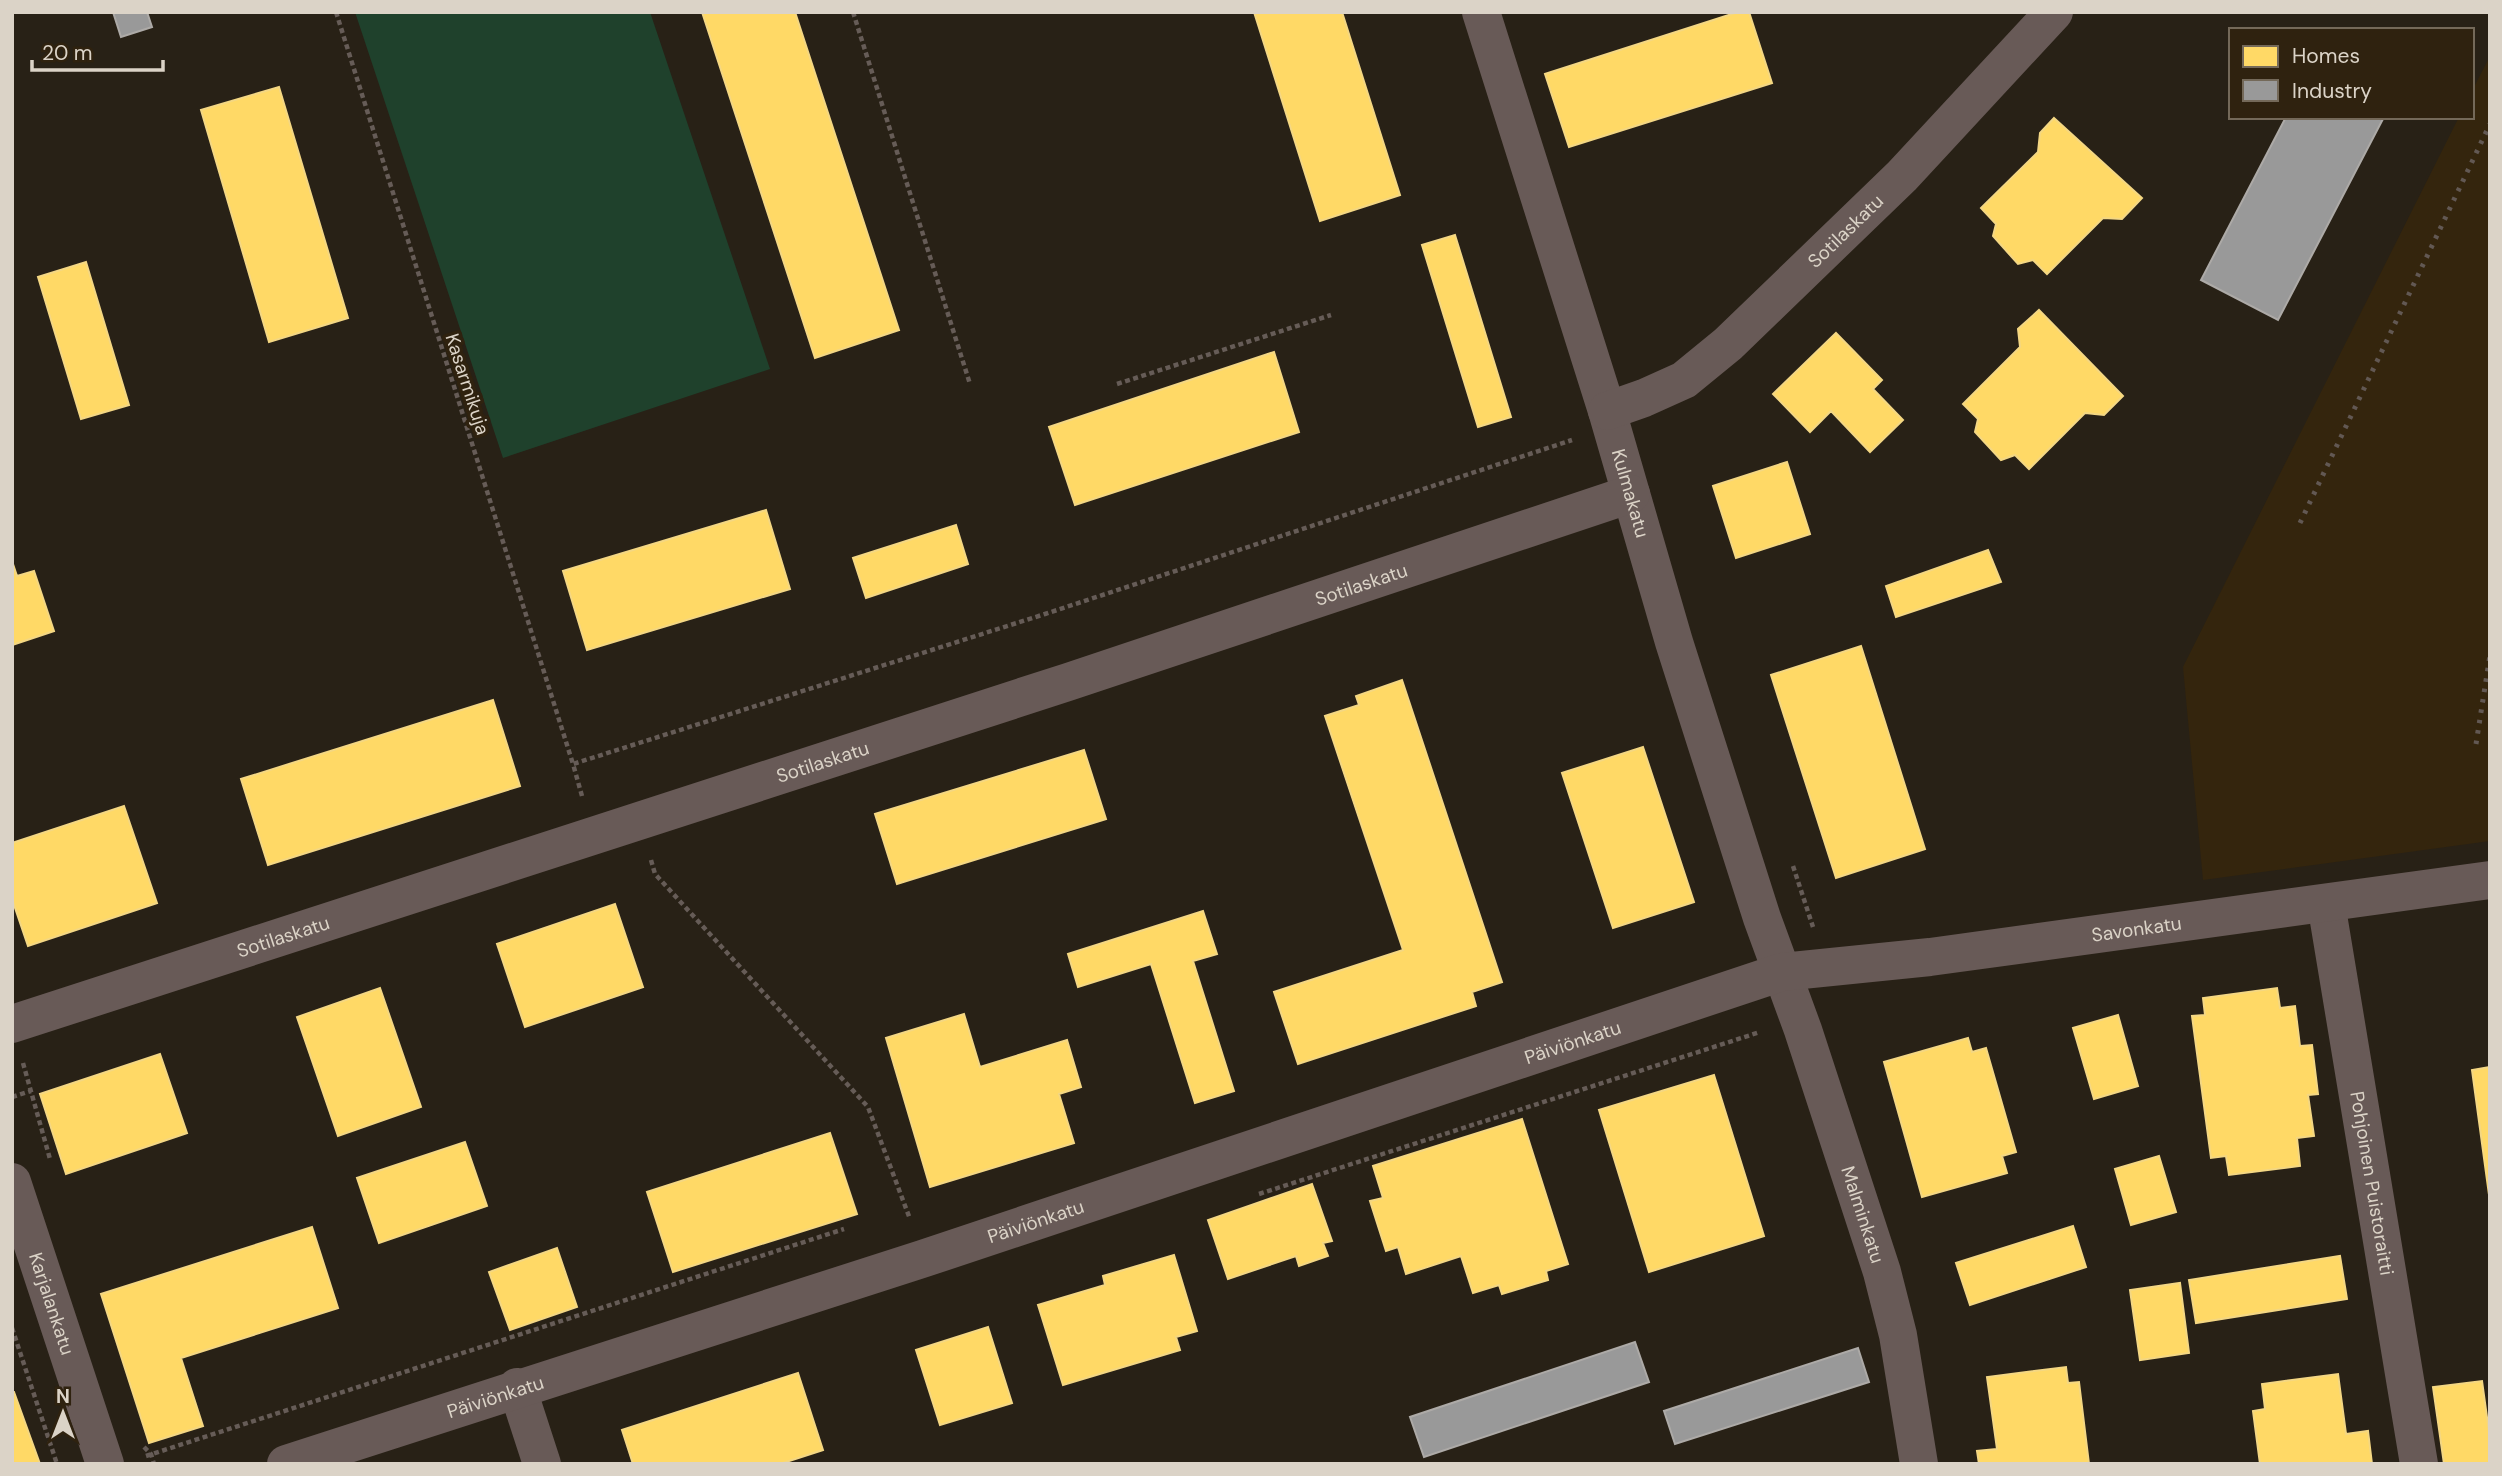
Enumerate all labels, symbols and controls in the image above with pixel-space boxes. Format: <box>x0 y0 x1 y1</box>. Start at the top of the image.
scale bar <box>32 28 163 72</box>
legend <box>2229 28 2474 119</box>
text: 20 m <box>42 39 93 67</box>
text: Homes <box>2292 42 2360 70</box>
text: Industry <box>2292 77 2372 105</box>
street label: Sotilaskatu <box>1802 189 1889 273</box>
street label: Kasarmikuja <box>439 330 496 438</box>
street label: Kulmakatu <box>1606 446 1655 541</box>
street label: Sotilaskatu <box>1312 558 1411 612</box>
street label: Sotilaskatu <box>773 735 872 789</box>
street label: Sotilaskatu <box>234 910 333 963</box>
street label: Savonkatu <box>2090 911 2183 948</box>
street label: Päiviönkatu <box>1521 1015 1624 1070</box>
street label: Pohjoinen Puistoraitti <box>2344 1089 2400 1277</box>
street label: Malminkatu <box>1835 1163 1890 1267</box>
street label: Päiviönkatu <box>984 1194 1087 1249</box>
street label: Karjalankatu <box>23 1249 80 1358</box>
street label: Päiviönkatu <box>444 1370 547 1424</box>
north arrow <box>28 1378 98 1448</box>
text: N <box>56 1384 70 1409</box>

